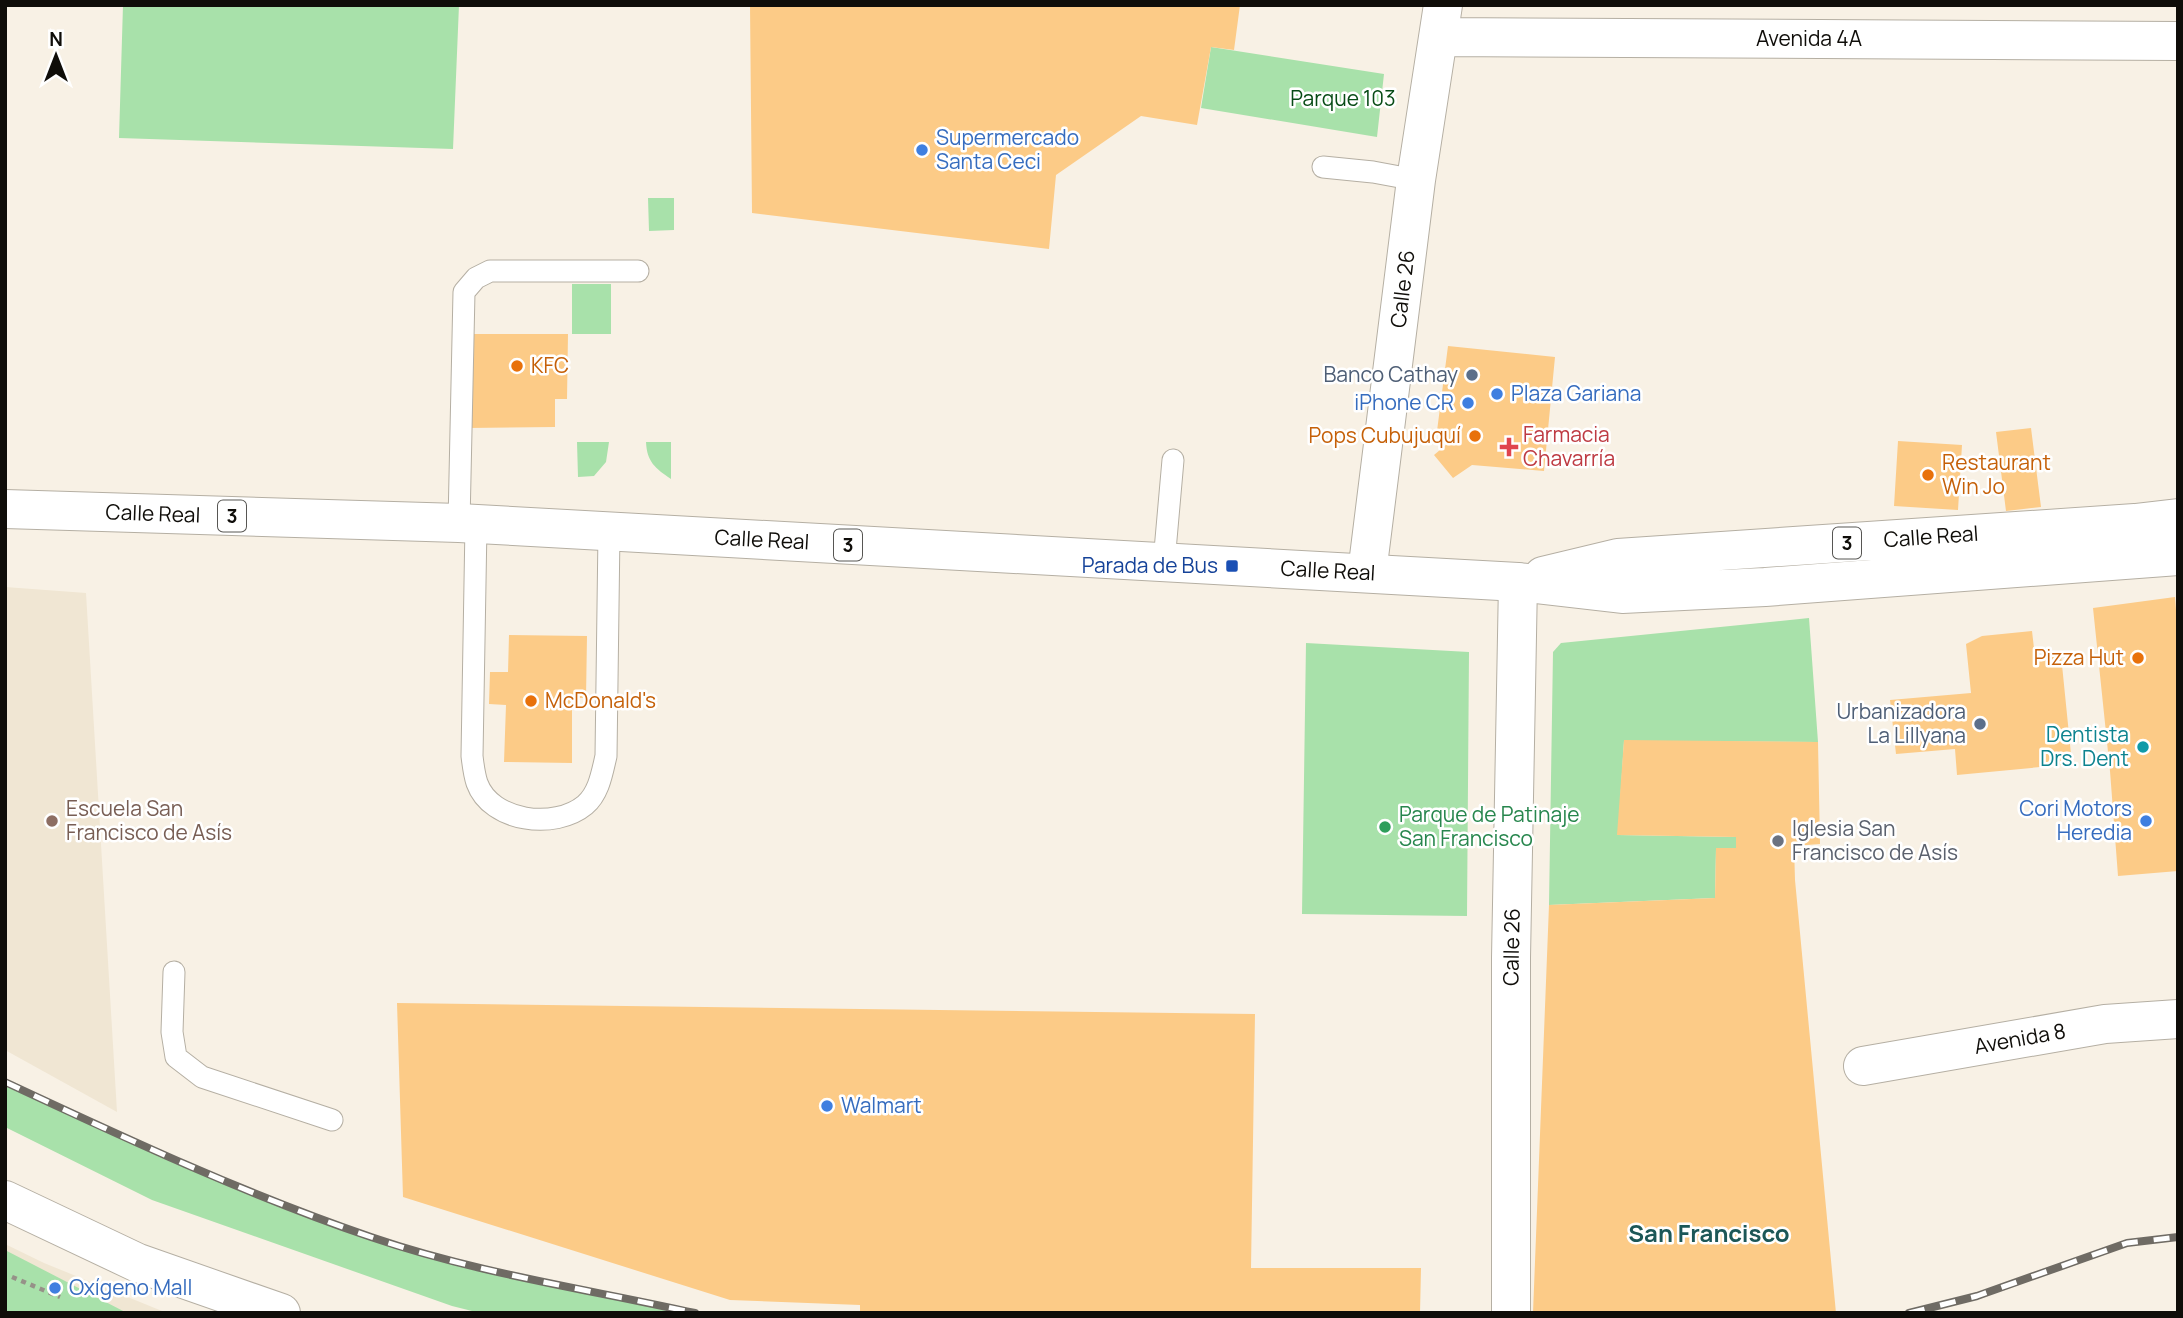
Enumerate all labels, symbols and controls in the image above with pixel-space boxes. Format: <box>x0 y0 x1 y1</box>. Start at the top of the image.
north arrow <box>21 21 91 91</box>
street label: Avenida 4A <box>1756 24 1862 52</box>
text: N <box>49 26 63 52</box>
park label: Parque 103 <box>1290 84 1396 112</box>
place label: Supermercado Santa Ceci <box>936 123 1079 175</box>
marker: Supermercado Santa Ceci <box>914 142 930 158</box>
street label: Calle 26 <box>1383 248 1421 329</box>
place label: KFC <box>531 351 569 379</box>
marker: KFC <box>509 358 525 374</box>
place label: Banco Cathay <box>1323 360 1458 388</box>
marker: Banco Cathay <box>1464 367 1480 383</box>
place label: Plaza Gariana <box>1511 379 1641 407</box>
marker: Plaza Gariana <box>1489 386 1505 402</box>
place label: iPhone CR <box>1354 388 1454 416</box>
marker: iPhone CR <box>1460 395 1476 411</box>
place label: Farmacia Chavarría <box>1523 420 1615 472</box>
place label: Pops Cubujuquí <box>1308 421 1461 449</box>
marker: Pops Cubujuquí <box>1467 428 1483 444</box>
marker: Farmacia Chavarría <box>1501 439 1517 455</box>
place label: Restaurant Win Jo <box>1942 448 2051 500</box>
marker: Restaurant Win Jo <box>1920 467 1936 483</box>
street label: Calle Real <box>105 497 201 529</box>
road number: 3 <box>218 500 246 531</box>
street label: Calle Real <box>1883 519 1979 553</box>
street label: Calle Real <box>714 523 810 555</box>
road number: 3 <box>1833 528 1861 558</box>
road number: 3 <box>834 530 862 560</box>
place label: Parada de Bus <box>1082 551 1218 579</box>
street label: Calle Real <box>1280 554 1376 586</box>
marker: Parada de Bus <box>1224 558 1240 574</box>
place label: Pizza Hut <box>2034 643 2124 671</box>
marker: Pizza Hut <box>2130 650 2146 666</box>
place label: McDonald's <box>545 686 656 714</box>
marker: McDonald's <box>523 693 539 709</box>
place label: Urbanizadora La Lillyana <box>1836 697 1966 749</box>
marker: Urbanizadora La Lillyana <box>1972 716 1988 732</box>
place label: Dentista Drs. Dent <box>2040 720 2129 772</box>
marker: Dentista Drs. Dent <box>2135 739 2151 755</box>
place label: Escuela San Francisco de Asís <box>66 794 232 846</box>
place label: Cori Motors Heredia <box>2019 794 2132 846</box>
place label: Parque de Patinaje San Francisco <box>1399 800 1580 852</box>
marker: Escuela San Francisco de Asís <box>44 813 60 829</box>
marker: Cori Motors Heredia <box>2138 813 2154 829</box>
place label: Iglesia San Francisco de Asís <box>1792 814 1958 866</box>
marker: Parque de Patinaje San Francisco <box>1377 819 1393 835</box>
marker: Iglesia San Francisco de Asís <box>1770 833 1786 849</box>
street label: Calle 26 <box>1496 908 1526 986</box>
street label: Avenida 8 <box>1972 1016 2068 1060</box>
place label: Walmart <box>841 1091 922 1119</box>
marker: Walmart <box>819 1098 835 1114</box>
district label: San Francisco <box>1628 1216 1790 1249</box>
place label: Oxígeno Mall <box>69 1273 192 1301</box>
marker: Oxígeno Mall <box>47 1280 63 1296</box>

